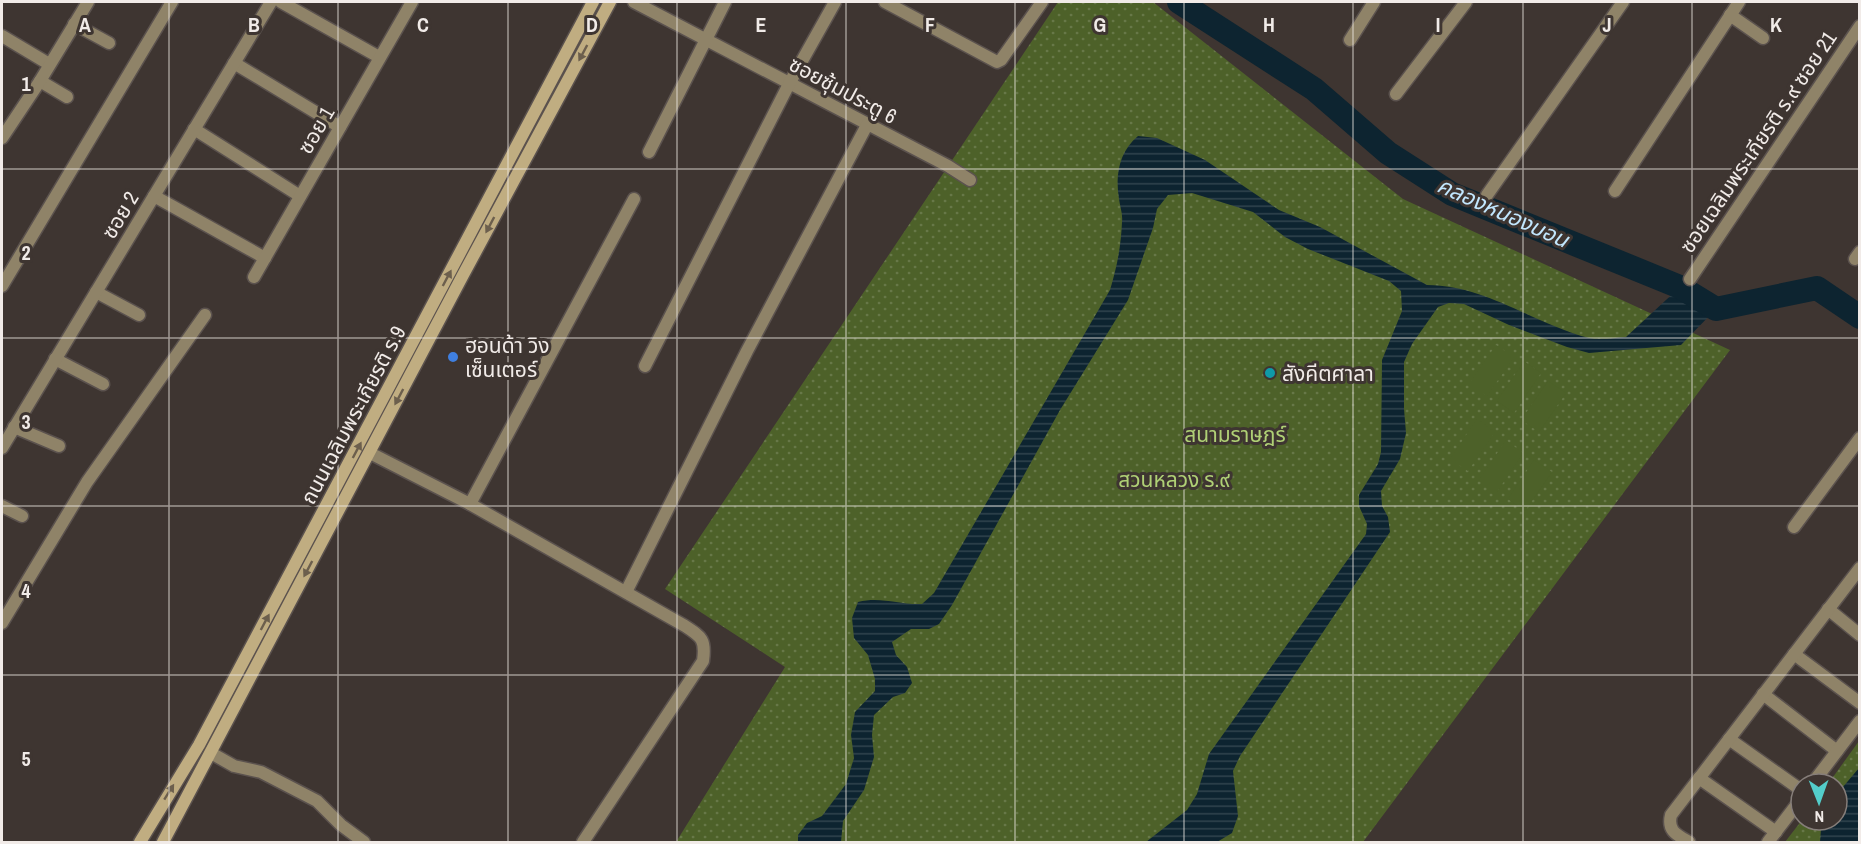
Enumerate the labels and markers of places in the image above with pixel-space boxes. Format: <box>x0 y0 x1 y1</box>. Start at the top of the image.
place label: ฮอนด้า วิง เซ็นเตอร์ <box>465 331 550 384</box>
marker: ฮอนด้า วิง เซ็นเตอร์ <box>446 350 460 364</box>
place label: สังคีตศาลา <box>1282 359 1374 388</box>
marker: สังคีตศาลา <box>1263 366 1277 380</box>

